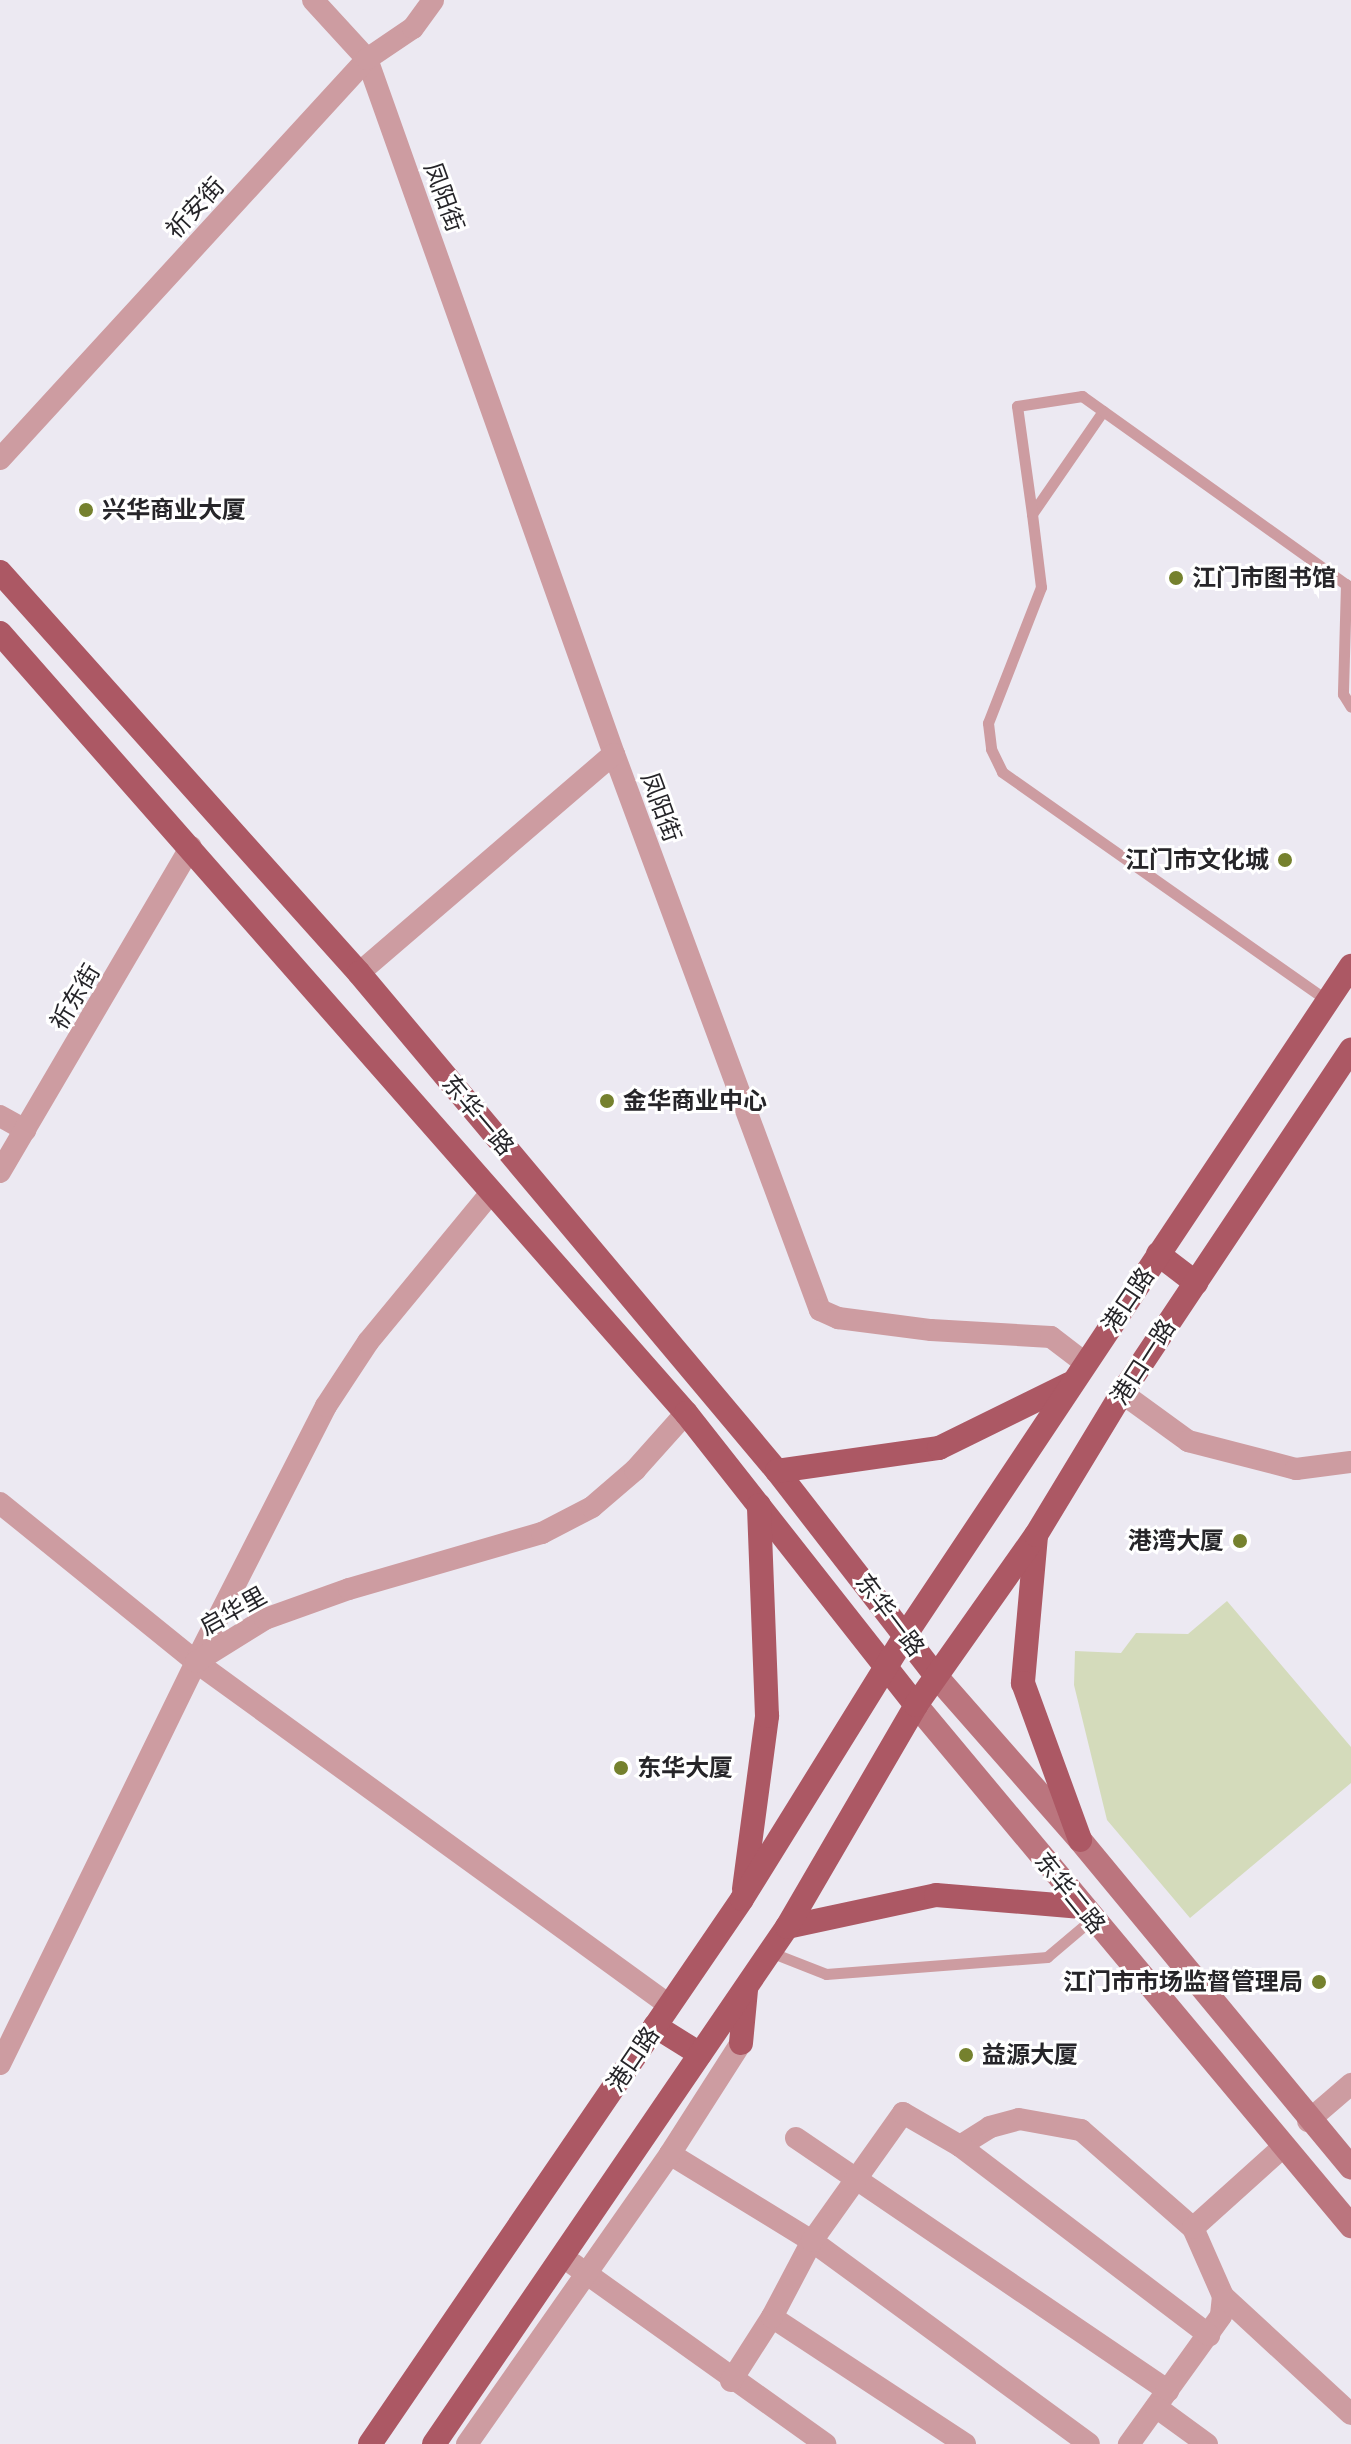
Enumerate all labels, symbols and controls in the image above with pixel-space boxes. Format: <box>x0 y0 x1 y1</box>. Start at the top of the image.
street label: 凤阳街 <box>418 158 470 236</box>
street label: 祈安街 <box>160 172 230 244</box>
place label: 兴华商业大厦 <box>102 496 246 524</box>
marker: 兴华商业大厦 <box>77 501 95 519</box>
place label: 江门市图书馆 <box>1192 564 1336 592</box>
marker: 江门市图书馆 <box>1167 569 1185 587</box>
street label: 凤阳街 <box>635 768 687 846</box>
place label: 江门市文化城 <box>1125 846 1269 874</box>
marker: 江门市文化城 <box>1276 851 1294 869</box>
street label: 祈东街 <box>44 959 106 1035</box>
street label: 东华一路 <box>436 1069 520 1161</box>
place label: 金华商业中心 <box>623 1087 767 1115</box>
marker: 金华商业中心 <box>598 1092 616 1110</box>
street label: 港口路 <box>1096 1262 1160 1338</box>
street label: 港口一路 <box>1105 1314 1181 1410</box>
place label: 港湾大厦 <box>1128 1527 1224 1555</box>
marker: 港湾大厦 <box>1231 1532 1249 1550</box>
street label: 东华一路 <box>850 1568 930 1662</box>
street label: 启华里 <box>195 1581 271 1641</box>
place label: 东华大厦 <box>637 1754 733 1782</box>
marker: 东华大厦 <box>612 1759 630 1777</box>
street label: 东华二路 <box>1029 1847 1111 1939</box>
place label: 江门市市场监督管理局 <box>1063 1968 1303 1996</box>
marker: 江门市市场监督管理局 <box>1310 1973 1328 1991</box>
street label: 港口路 <box>601 2021 665 2097</box>
place label: 益源大厦 <box>982 2041 1078 2069</box>
marker: 益源大厦 <box>957 2046 975 2064</box>

